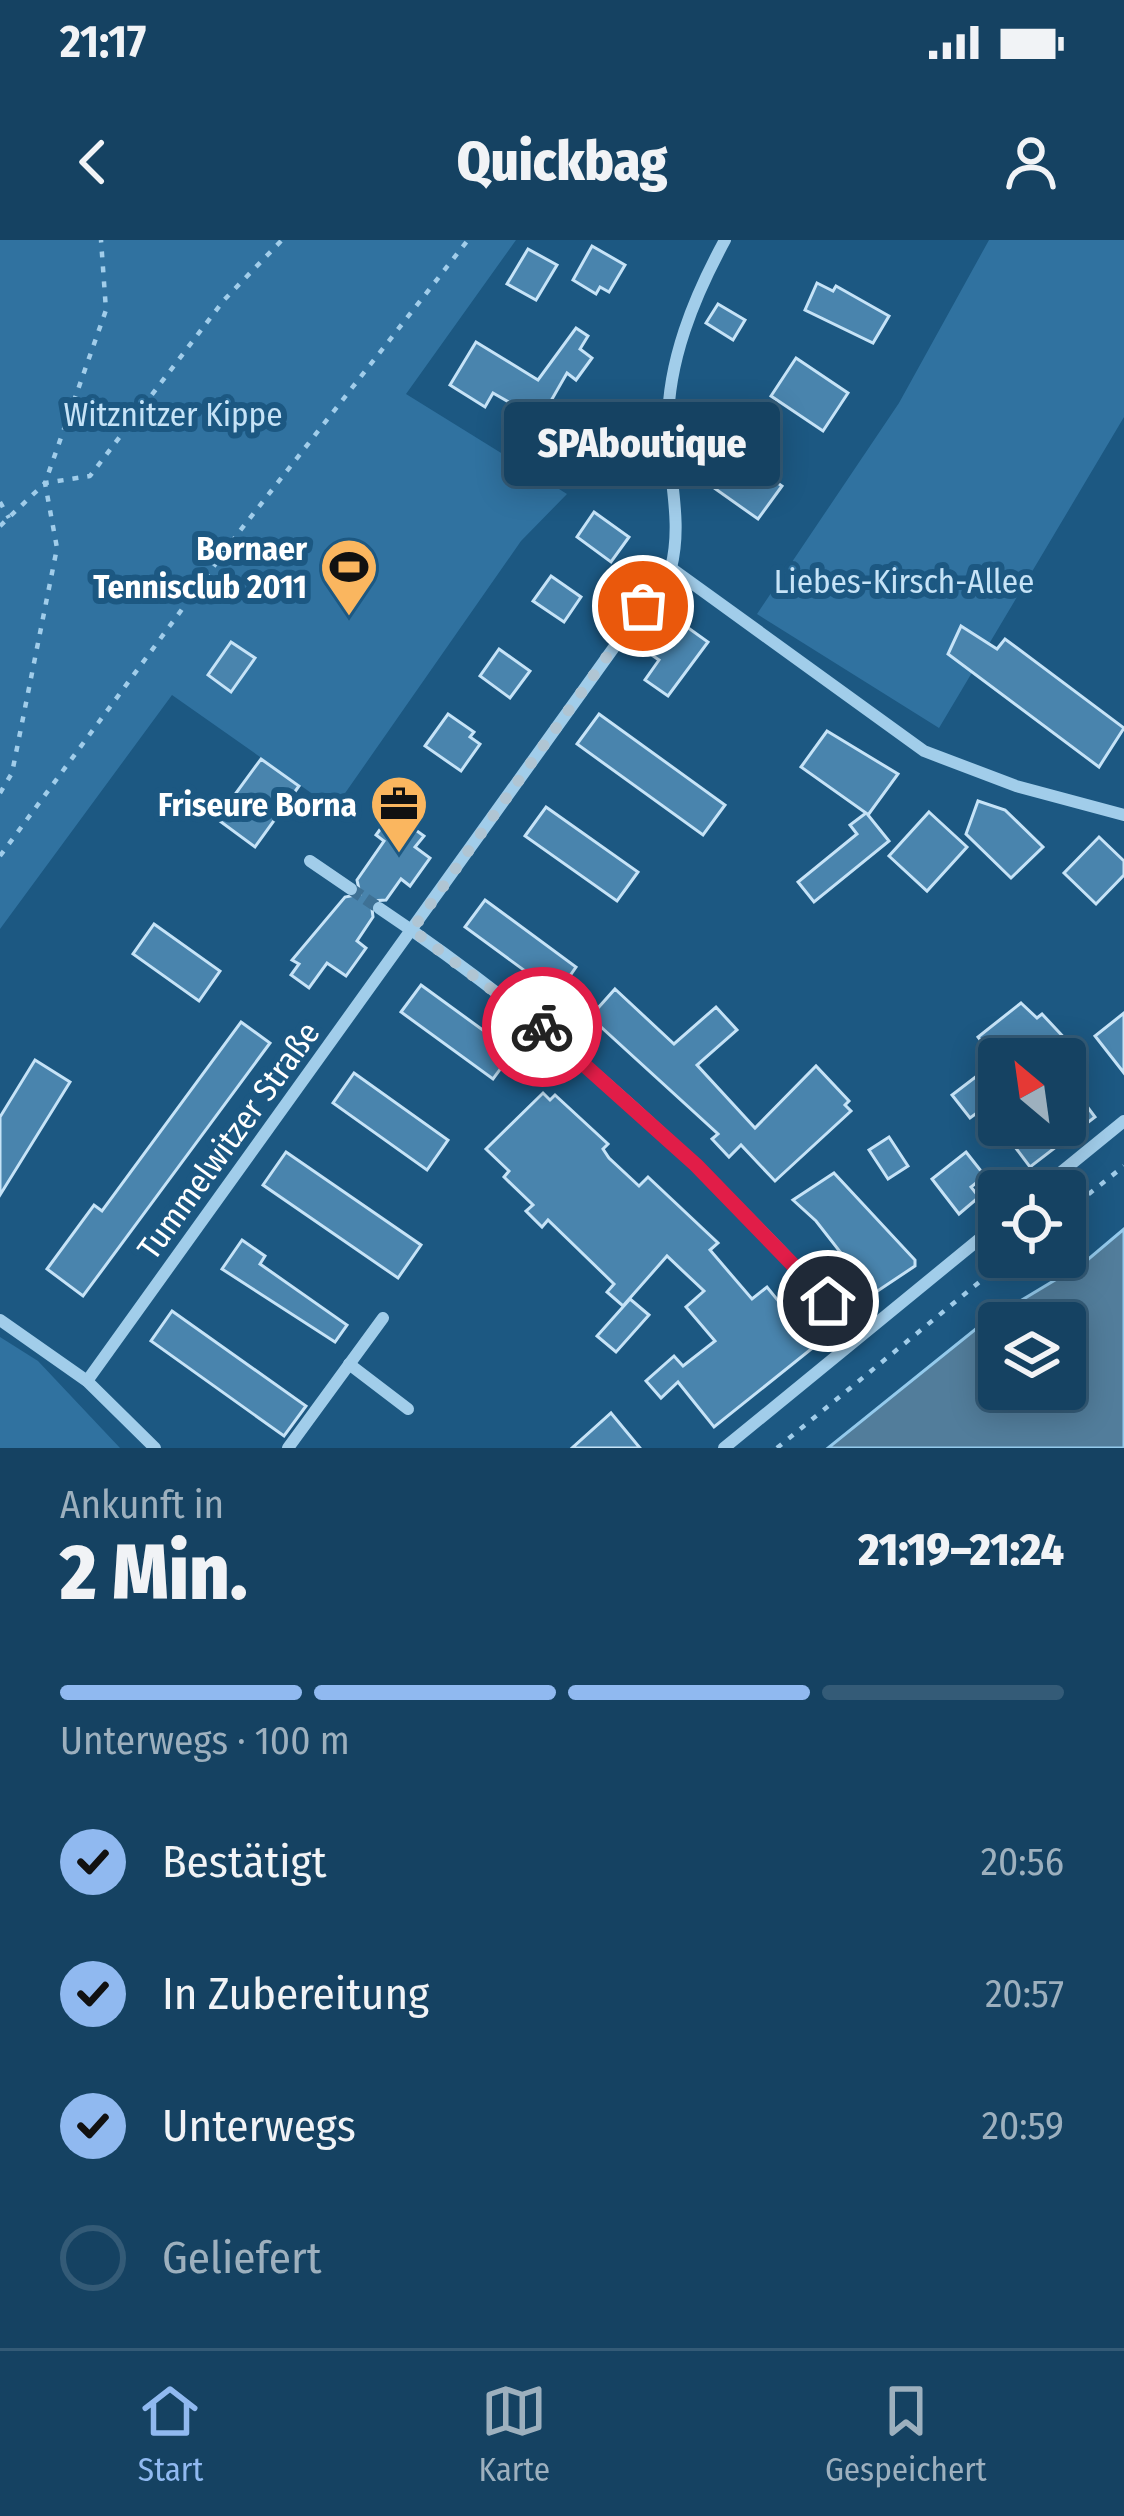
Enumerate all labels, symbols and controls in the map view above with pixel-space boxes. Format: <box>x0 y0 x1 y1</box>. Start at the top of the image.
text: 21:17 <box>60 15 146 69</box>
icon: back <box>60 129 126 195</box>
icon: person <box>998 129 1064 195</box>
text: Quickbag <box>457 130 667 194</box>
park label: Witznitzer Kippe <box>64 395 282 435</box>
callout: SPAboutique <box>505 402 781 486</box>
text: SPAboutique <box>537 421 747 467</box>
place label: Bornaer Tennisclub 2011 <box>93 529 308 607</box>
sports icon: Bornaer Tennisclub 2011 <box>318 536 380 618</box>
pin <box>592 555 694 657</box>
park label: Liebes-Kirsch-Allee <box>774 562 1034 602</box>
icon: bag <box>610 573 676 639</box>
office icon: Friseure Borna <box>368 773 430 855</box>
place label: Friseure Borna <box>158 785 357 825</box>
courier <box>482 967 602 1087</box>
icon: bike <box>509 994 575 1060</box>
street label: Tummelwitzer Straße <box>129 1014 328 1267</box>
north arrow <box>978 1038 1086 1146</box>
map controls <box>978 1038 1086 1410</box>
button: locate <box>978 1170 1086 1278</box>
pin <box>777 1250 879 1352</box>
icon: home <box>795 1268 861 1334</box>
button: layers <box>978 1302 1086 1410</box>
text: Ankunft in <box>60 1482 224 1528</box>
text: 21:19–21:24 <box>858 1523 1064 1577</box>
text: 2 Min. <box>60 1526 248 1620</box>
text: Unterwegs · 100 m <box>60 1718 350 1764</box>
icon: check <box>60 1829 126 1895</box>
text: Bestätigt <box>162 1835 326 1889</box>
text: 20:56 <box>981 1839 1064 1885</box>
icon: check <box>60 1961 126 2027</box>
text: In Zubereitung <box>162 1967 429 2021</box>
text: 20:57 <box>985 1971 1064 2017</box>
icon: check <box>60 2093 126 2159</box>
text: Unterwegs <box>162 2099 356 2153</box>
text: 20:59 <box>982 2103 1064 2149</box>
text: Geliefert <box>162 2231 321 2285</box>
tab: Start <box>137 2378 203 2490</box>
tab: Karte <box>478 2378 550 2490</box>
tab: Gespeichert <box>825 2378 987 2490</box>

